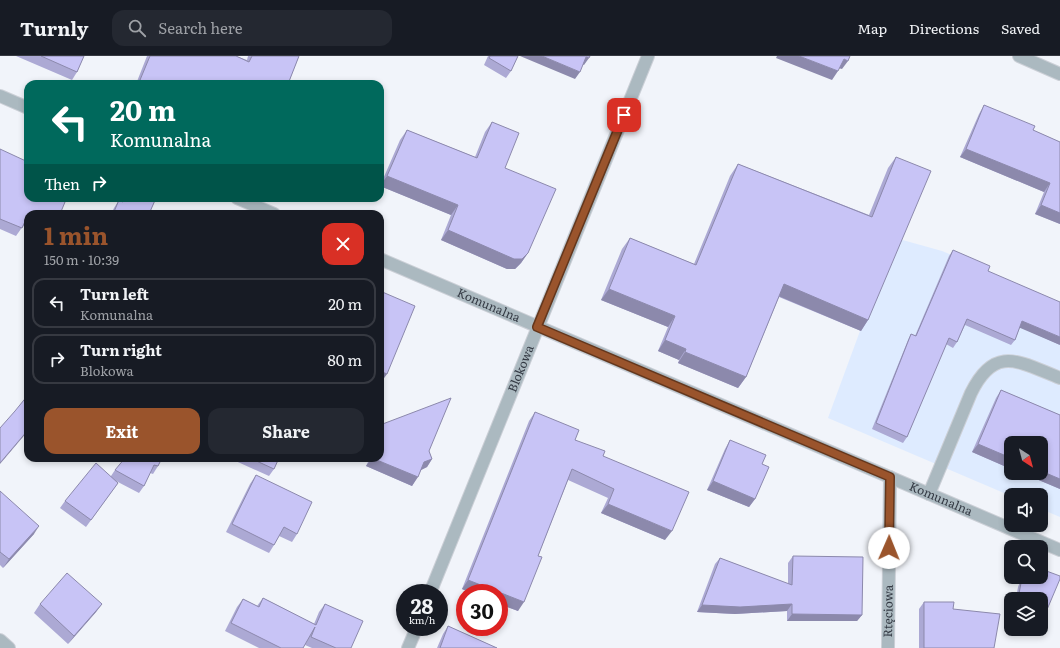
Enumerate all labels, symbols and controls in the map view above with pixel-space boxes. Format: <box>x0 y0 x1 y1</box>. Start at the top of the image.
search box <box>112 10 392 46</box>
text: Turnly <box>20 14 88 42</box>
text: Search here <box>158 16 242 39</box>
icon: search <box>126 17 148 39</box>
text: Map <box>857 18 887 38</box>
text: Directions <box>909 18 979 38</box>
text: Saved <box>1001 18 1040 38</box>
text: 20 m <box>110 88 176 130</box>
icon: left <box>44 96 96 148</box>
pin <box>607 98 641 132</box>
icon: arrive <box>613 104 635 126</box>
text: Komunalna <box>110 126 211 153</box>
text: Then <box>44 172 80 195</box>
icon: right <box>88 172 110 194</box>
text: 1 min <box>44 217 108 252</box>
button: close <box>322 223 364 265</box>
text: 150 m · 10:39 <box>44 250 119 269</box>
text: Turn left <box>80 282 149 305</box>
street label: Komunalna <box>454 283 524 326</box>
icon: left <box>46 292 68 314</box>
text: 20 m <box>328 292 362 315</box>
text: Komunalna <box>80 305 153 324</box>
text: Turn right <box>80 338 162 361</box>
street label: Blokowa <box>502 342 538 395</box>
icon: right <box>46 348 68 370</box>
text: 80 m <box>328 348 362 371</box>
text: Blokowa <box>80 361 134 380</box>
button: Exit <box>44 408 200 454</box>
button: Share <box>208 408 364 454</box>
north arrow <box>1004 436 1048 480</box>
map controls <box>1004 436 1048 636</box>
street label: Komunalna <box>907 477 976 520</box>
button: sound <box>1004 488 1048 532</box>
position arrow <box>868 527 910 569</box>
button: search <box>1004 540 1048 584</box>
speed limit sign: 30 <box>456 584 508 636</box>
street label: Rtęciowa <box>878 584 897 637</box>
text: 28 <box>411 590 433 620</box>
button: layers <box>1004 592 1048 636</box>
text: km/h <box>409 612 435 627</box>

